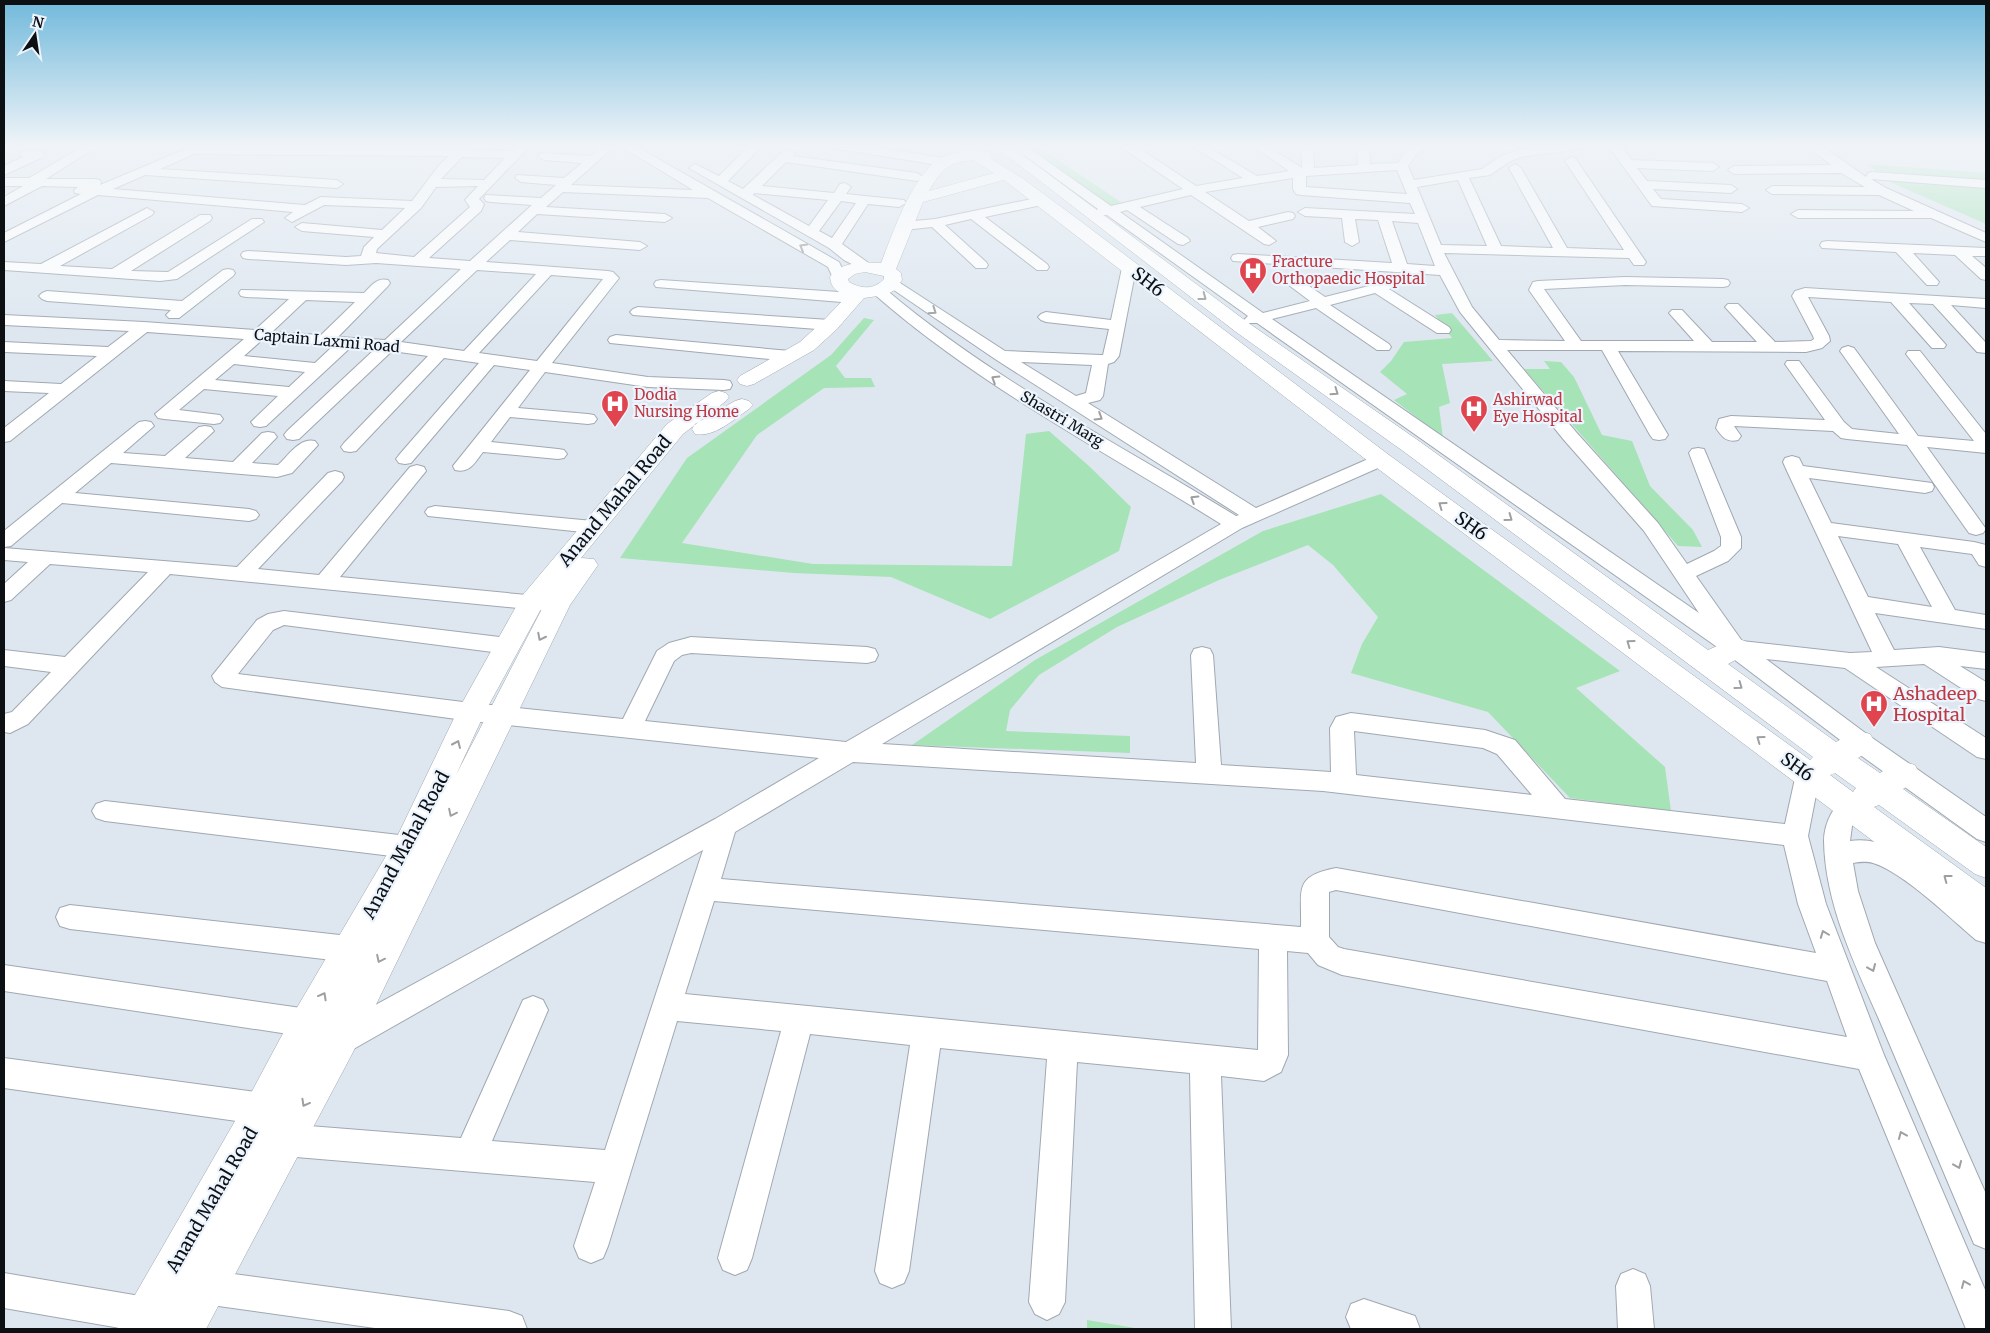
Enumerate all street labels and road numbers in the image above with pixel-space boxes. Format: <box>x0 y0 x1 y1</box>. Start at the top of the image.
street label: SH6 <box>1127 262 1169 302</box>
street label: Captain Laxmi Road <box>253 325 401 356</box>
street label: Shastri Marg <box>1017 386 1107 451</box>
street label: Anand Mahal Road <box>552 430 676 572</box>
street label: SH6 <box>1450 506 1492 545</box>
street label: SH6 <box>1776 747 1818 786</box>
street label: Anand Mahal Road <box>356 767 454 923</box>
street label: Anand Mahal Road <box>160 1123 263 1277</box>

